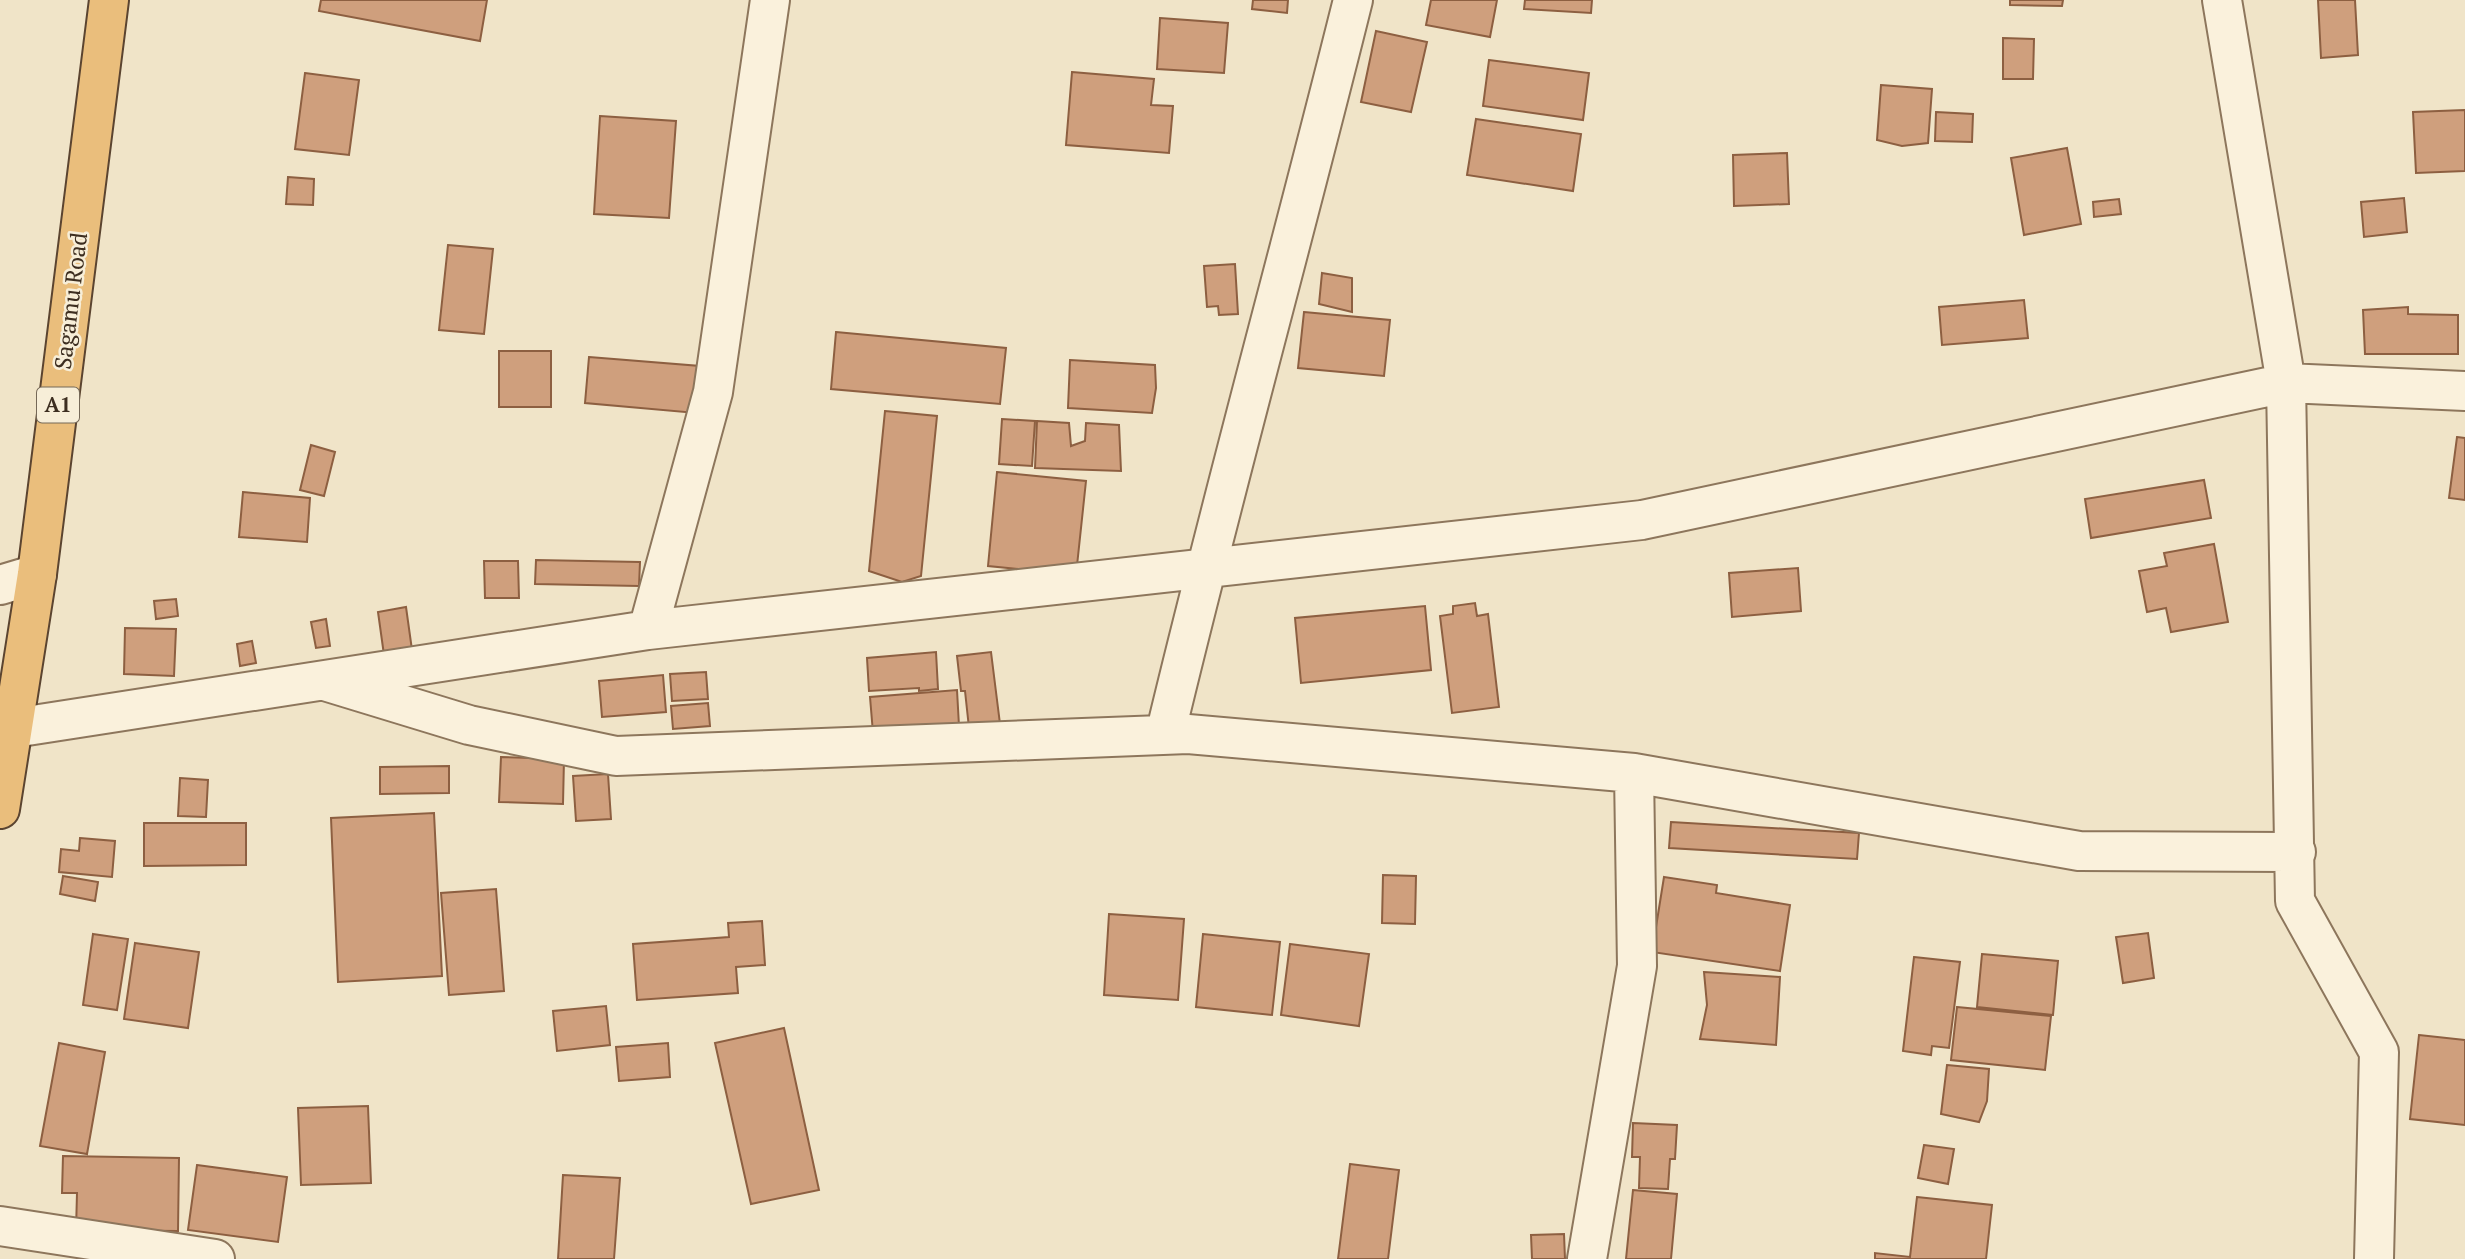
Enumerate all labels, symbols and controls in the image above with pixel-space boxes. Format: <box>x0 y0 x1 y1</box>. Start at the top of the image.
street label: Sagamu Road <box>47 231 94 371</box>
road number: A1 <box>37 388 79 422</box>

